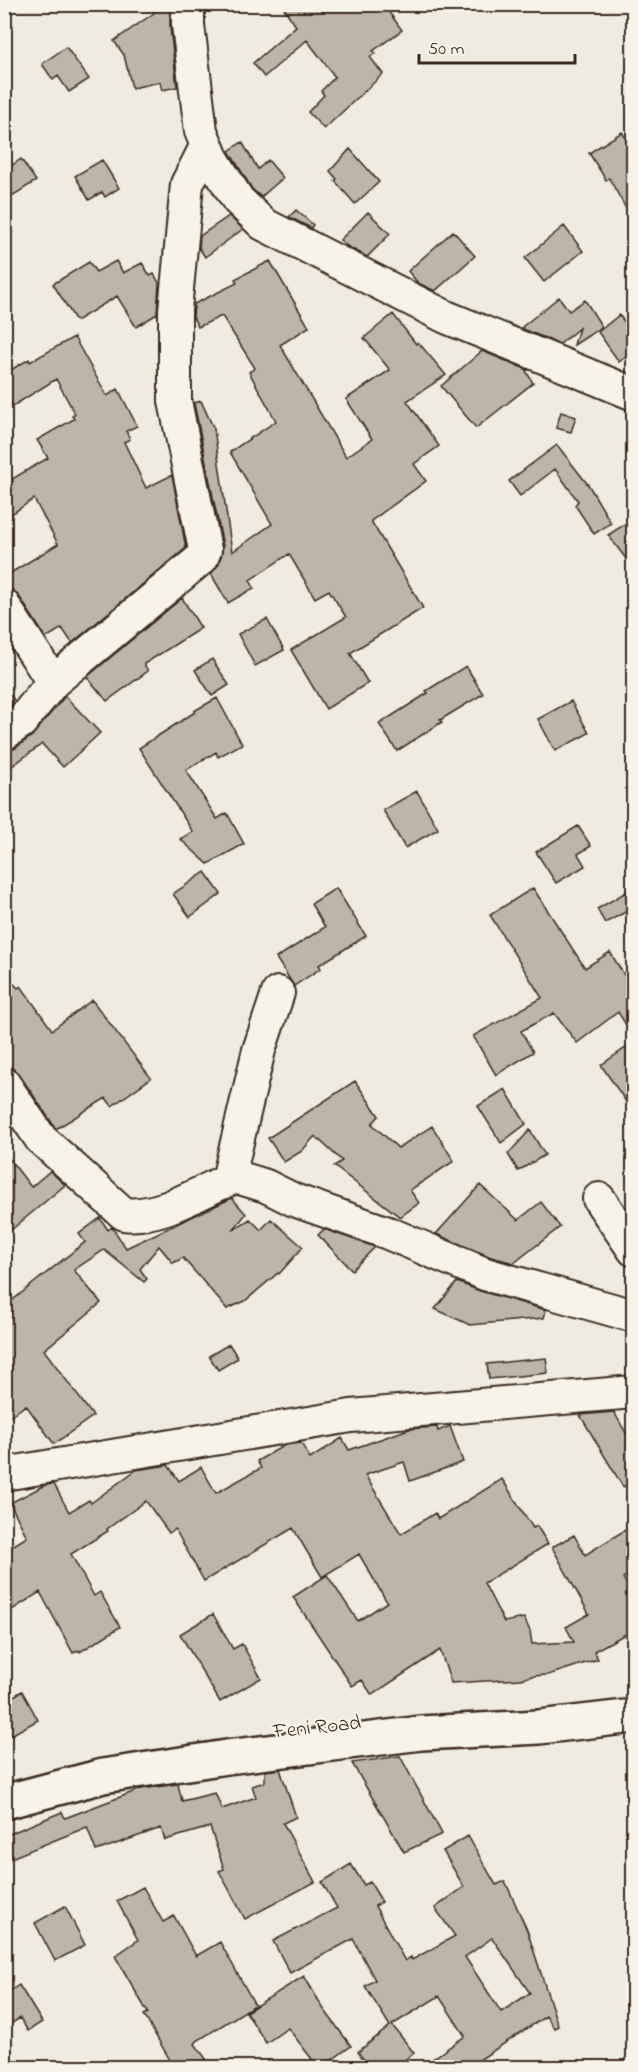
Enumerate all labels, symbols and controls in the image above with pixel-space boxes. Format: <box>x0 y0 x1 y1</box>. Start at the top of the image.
scale bar <box>419 27 575 65</box>
text: 50 m <box>428 37 465 63</box>
street label: Feni Road <box>271 1708 363 1748</box>

